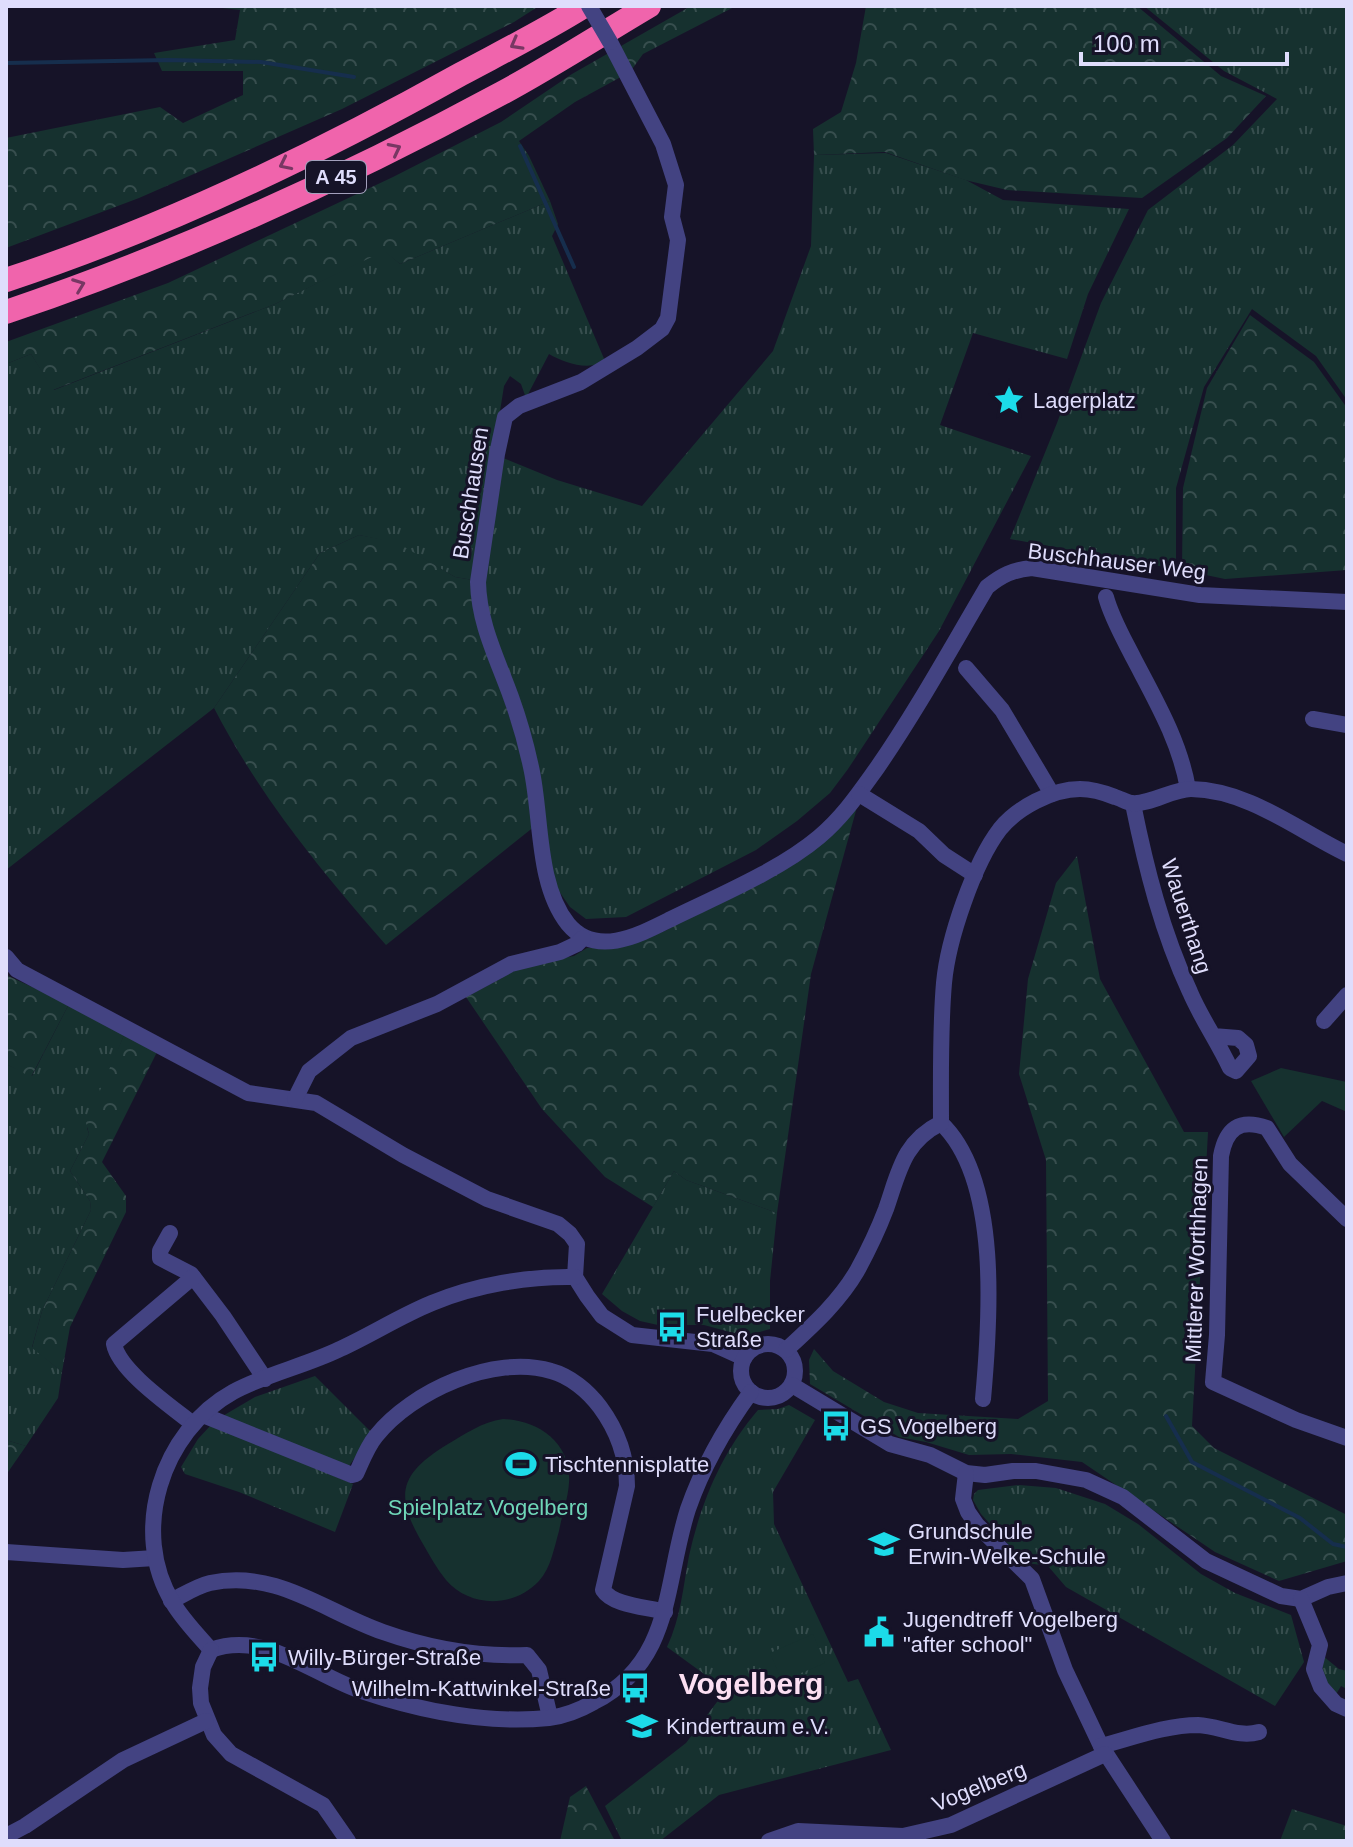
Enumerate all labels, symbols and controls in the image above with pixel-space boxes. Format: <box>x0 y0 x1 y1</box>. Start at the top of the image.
scale bar <box>1081 16 1287 66</box>
text: 100 m <box>1093 30 1160 57</box>
one-way arrow <box>510 34 525 50</box>
one-way arrow <box>386 143 401 158</box>
one-way arrow <box>279 154 294 170</box>
road number: A 45 <box>306 161 366 193</box>
one-way arrow <box>71 278 85 295</box>
place icon: Lagerplatz <box>992 383 1026 417</box>
place label: Lagerplatz <box>1033 388 1136 413</box>
street label: Buschhausen <box>448 425 493 561</box>
street label: Buschhauser Weg <box>1026 538 1207 585</box>
street label: Wauerthang <box>1156 856 1217 977</box>
street label: Mittlerer Worthhagen <box>1180 1157 1213 1363</box>
place label: Fuelbecker Straße <box>696 1302 805 1352</box>
bus stop icon: Fuelbecker Straße <box>655 1310 689 1344</box>
bus stop icon: GS Vogelberg <box>819 1409 853 1443</box>
place label: GS Vogelberg <box>860 1414 997 1439</box>
sports icon: Tischtennisplatte <box>504 1447 538 1481</box>
place label: Tischtennisplatte <box>545 1452 709 1477</box>
park label: Spielplatz Vogelberg <box>388 1495 588 1520</box>
place label: Grundschule Erwin-Welke-Schule <box>908 1519 1106 1569</box>
school or university icon: Grundschule Erwin-Welke-Schule <box>867 1527 901 1561</box>
place label: Jugendtreff Vogelberg "after school" <box>903 1607 1118 1657</box>
public building icon: Jugendtreff Vogelberg "after school" <box>862 1615 896 1649</box>
bus stop icon: Willy-Bürger-Straße <box>247 1640 281 1674</box>
place label: Willy-Bürger-Straße <box>288 1645 481 1670</box>
district label: Vogelberg <box>679 1667 823 1700</box>
bus stop icon: Wilhelm-Kattwinkel-Straße <box>618 1671 652 1705</box>
place label: Wilhelm-Kattwinkel-Straße <box>352 1676 611 1701</box>
school or university icon: Kindertraum e.V. <box>625 1709 659 1743</box>
place label: Kindertraum e.V. <box>666 1714 829 1739</box>
street label: Vogelberg <box>929 1756 1030 1817</box>

